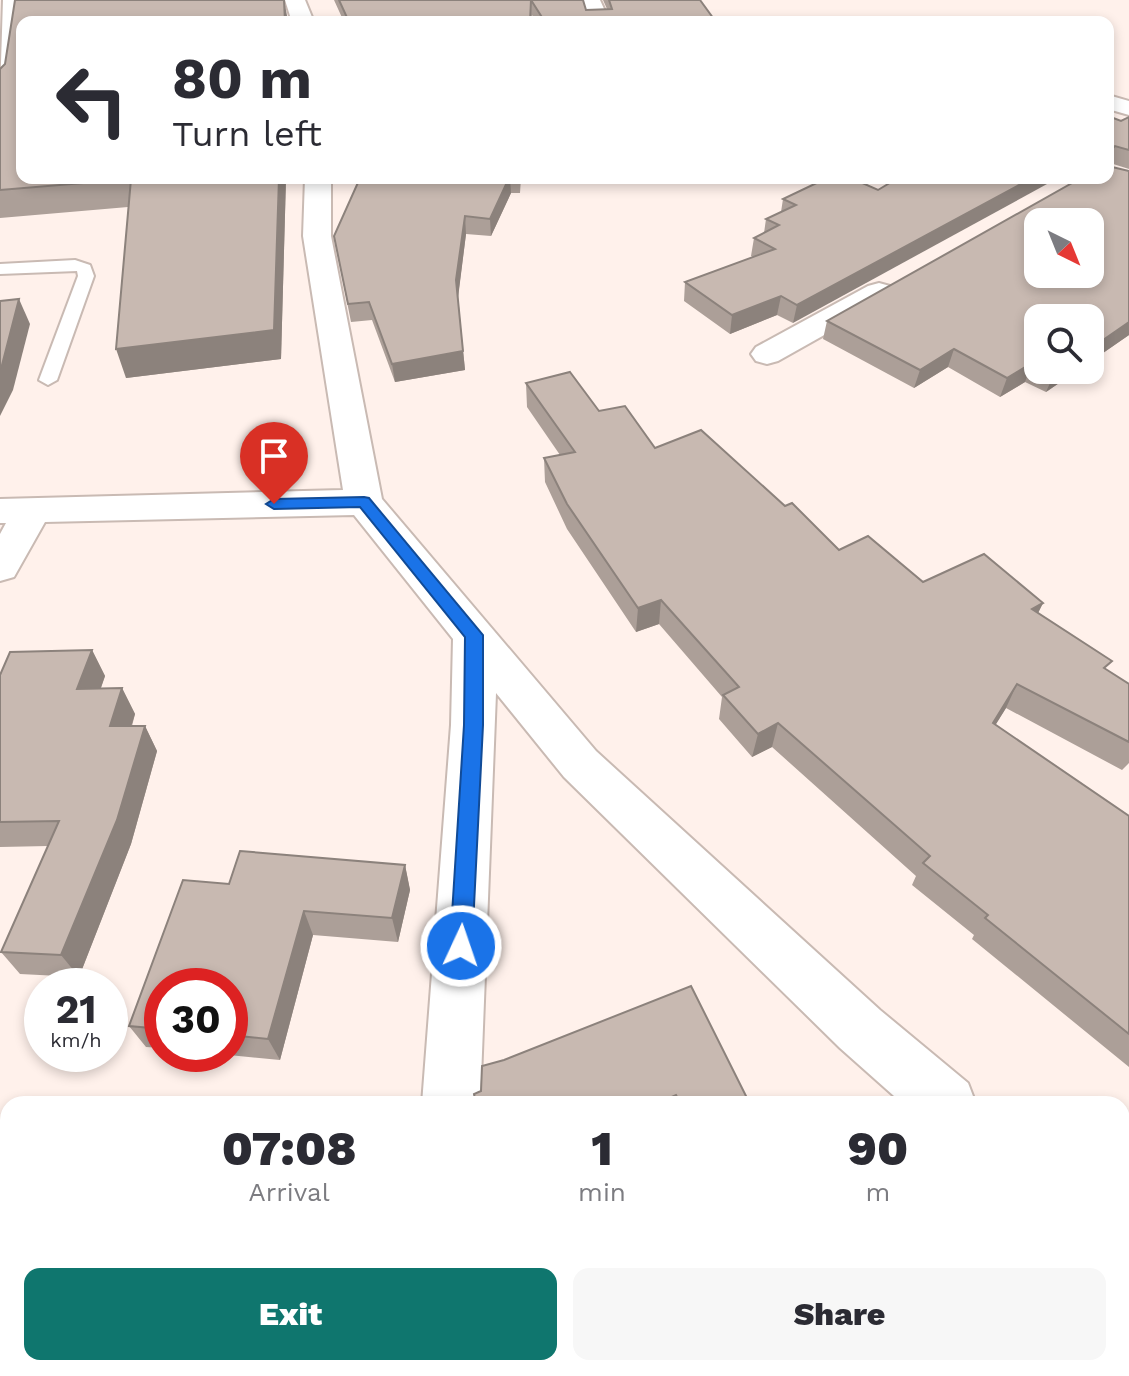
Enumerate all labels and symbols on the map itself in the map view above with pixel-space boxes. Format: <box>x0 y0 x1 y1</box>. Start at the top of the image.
north arrow <box>1024 208 1104 288</box>
pin <box>240 422 308 504</box>
position arrow <box>419 904 503 988</box>
speed limit sign: 30 <box>144 968 248 1072</box>

